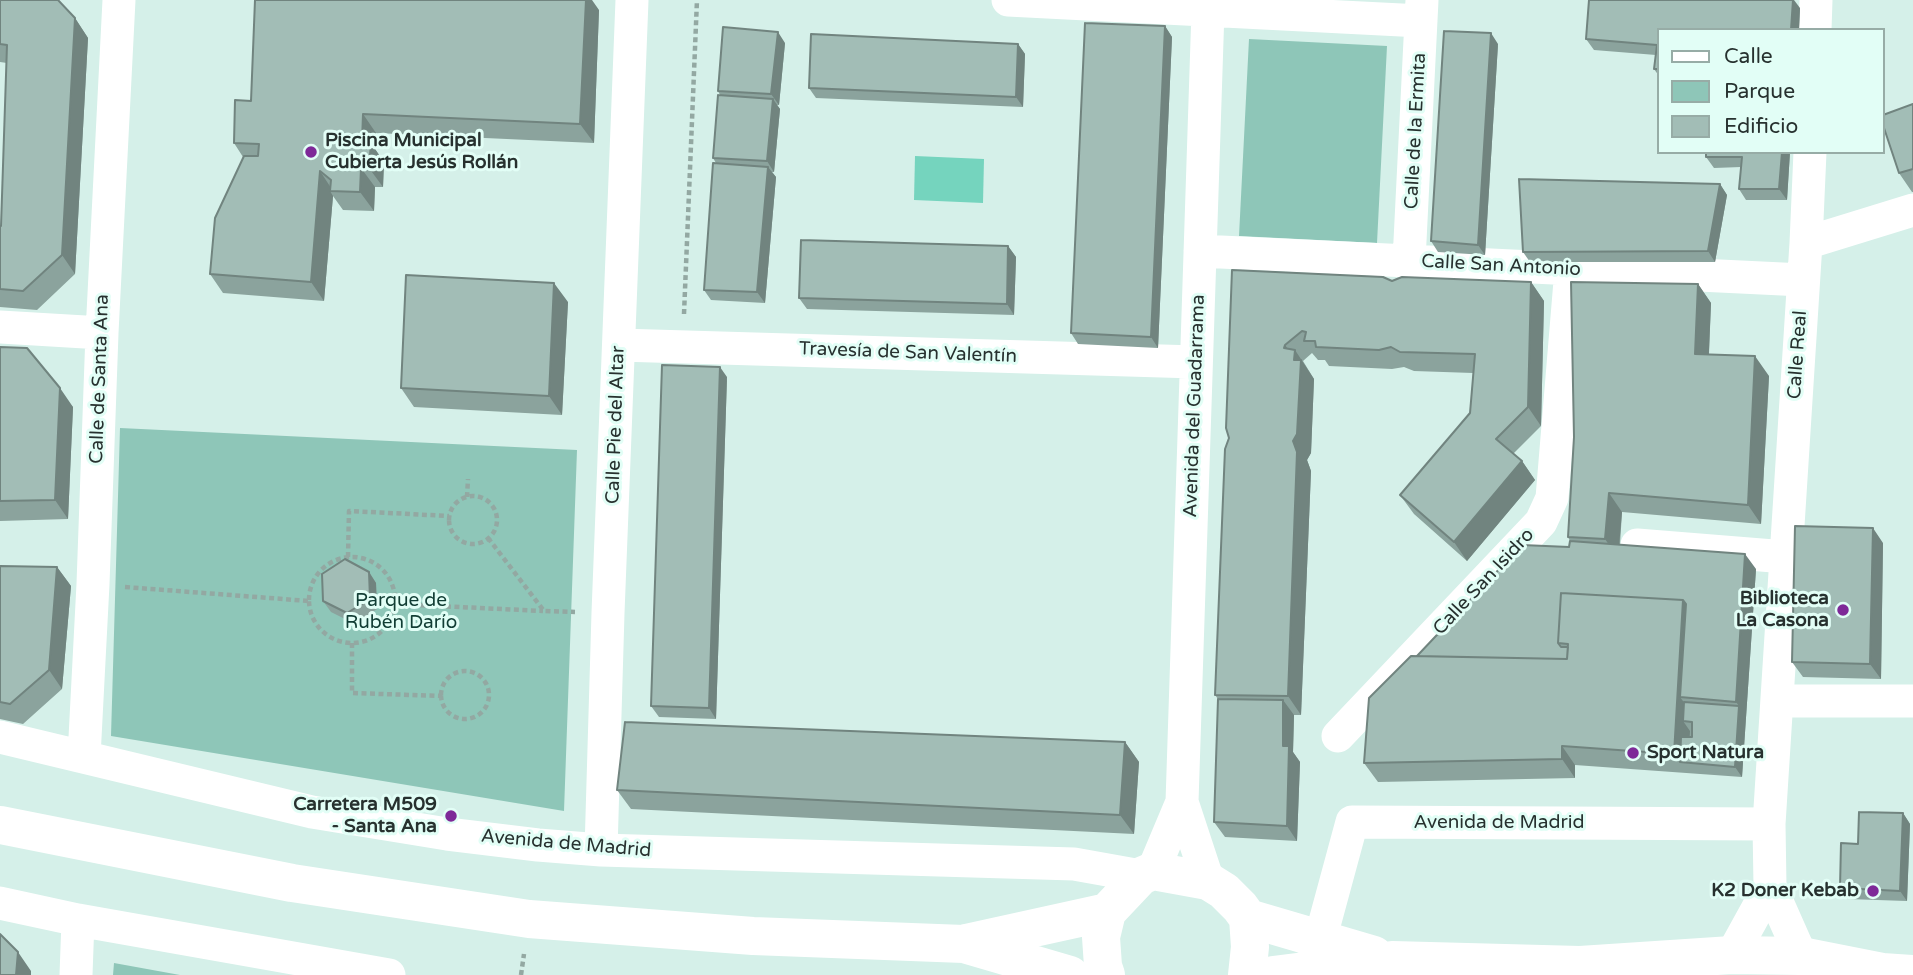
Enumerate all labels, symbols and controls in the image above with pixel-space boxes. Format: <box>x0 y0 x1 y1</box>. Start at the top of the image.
legend <box>1658 28 1885 154</box>
text: Calle <box>1724 44 1773 69</box>
street label: Calle de la Ermita <box>1401 52 1431 210</box>
text: Parque <box>1724 79 1795 104</box>
text: Edificio <box>1724 114 1798 139</box>
place label: Piscina Municipal Cubierta Jesús Rollán <box>325 130 518 174</box>
marker: Piscina Municipal Cubierta Jesús Rollán <box>303 144 319 160</box>
street label: Calle San Antonio <box>1421 250 1581 282</box>
street label: Calle de Santa Ana <box>86 294 114 464</box>
street label: Avenida del Guadarrama <box>1180 294 1210 518</box>
street label: Calle Real <box>1784 310 1812 400</box>
street label: Travesía de San Valentín <box>799 338 1017 368</box>
street label: Calle Pie del Altar <box>602 345 630 505</box>
street label: Calle San Isidro <box>1429 524 1539 640</box>
place label: Biblioteca La Casona <box>1736 588 1829 632</box>
park label: Parque de Rubén Darío <box>345 590 457 634</box>
marker: Biblioteca La Casona <box>1835 602 1851 618</box>
place label: Sport Natura <box>1647 742 1764 764</box>
marker: Sport Natura <box>1625 745 1641 761</box>
place label: Carretera M509 - Santa Ana <box>293 794 437 838</box>
marker: Carretera M509 - Santa Ana <box>443 808 459 824</box>
street label: Avenida de Madrid <box>1414 812 1584 834</box>
street label: Avenida de Madrid <box>480 825 652 863</box>
place label: K2 Doner Kebab <box>1711 880 1859 902</box>
marker: K2 Doner Kebab <box>1865 883 1881 899</box>

